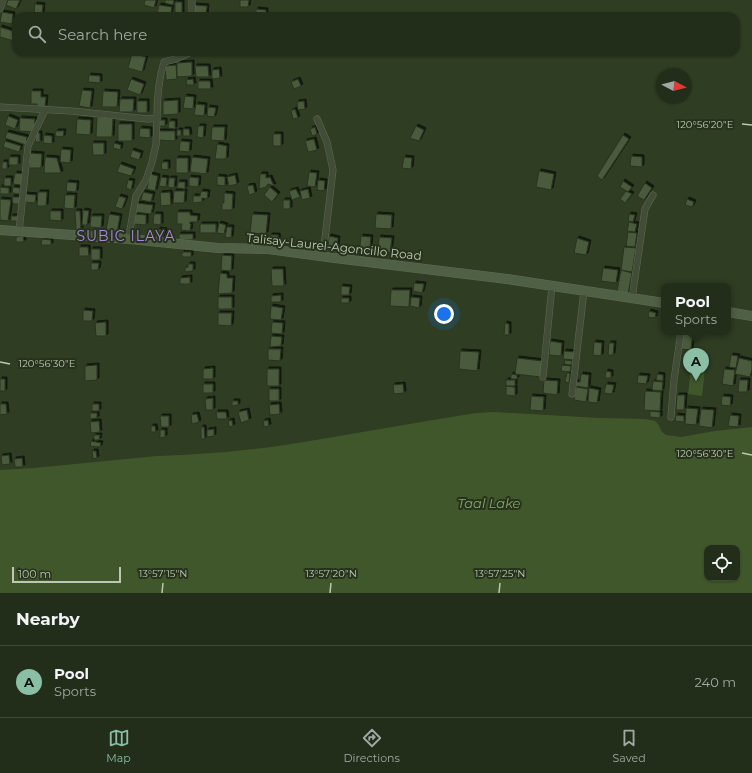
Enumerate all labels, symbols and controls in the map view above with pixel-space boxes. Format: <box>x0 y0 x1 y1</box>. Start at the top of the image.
search box <box>12 12 740 56</box>
icon: search <box>26 23 48 45</box>
text: Search here <box>58 25 147 44</box>
north arrow <box>656 68 692 104</box>
text: 120°56'20"E <box>677 118 734 131</box>
district label: SUBIC ILAYA <box>76 227 176 245</box>
street label: Talisay-Laurel-Agoncillo Road <box>246 230 422 263</box>
popup <box>661 283 731 335</box>
text: Pool <box>675 292 710 311</box>
your location <box>434 304 454 324</box>
text: Sports <box>675 311 717 327</box>
pin: A <box>683 348 709 381</box>
text: 120°56'30"E <box>19 357 76 370</box>
text: 120°56'30"E <box>677 447 734 460</box>
water label: Taal Lake <box>458 495 521 511</box>
map controls <box>704 545 740 581</box>
button: locate <box>704 545 740 581</box>
scale bar <box>12 565 121 584</box>
text: 100 m <box>18 567 51 581</box>
text: 13°57'15"N <box>139 567 187 580</box>
text: 13°57'20"N <box>305 567 357 580</box>
text: 13°57'25"N <box>475 567 525 580</box>
text: Nearby <box>16 609 80 629</box>
text: Pool <box>54 664 89 683</box>
text: A <box>24 674 34 690</box>
text: 240 m <box>695 674 736 690</box>
text: Sports <box>54 683 96 699</box>
tab: Map <box>106 727 131 765</box>
tab: Directions <box>344 727 400 765</box>
tab: Saved <box>613 727 646 765</box>

